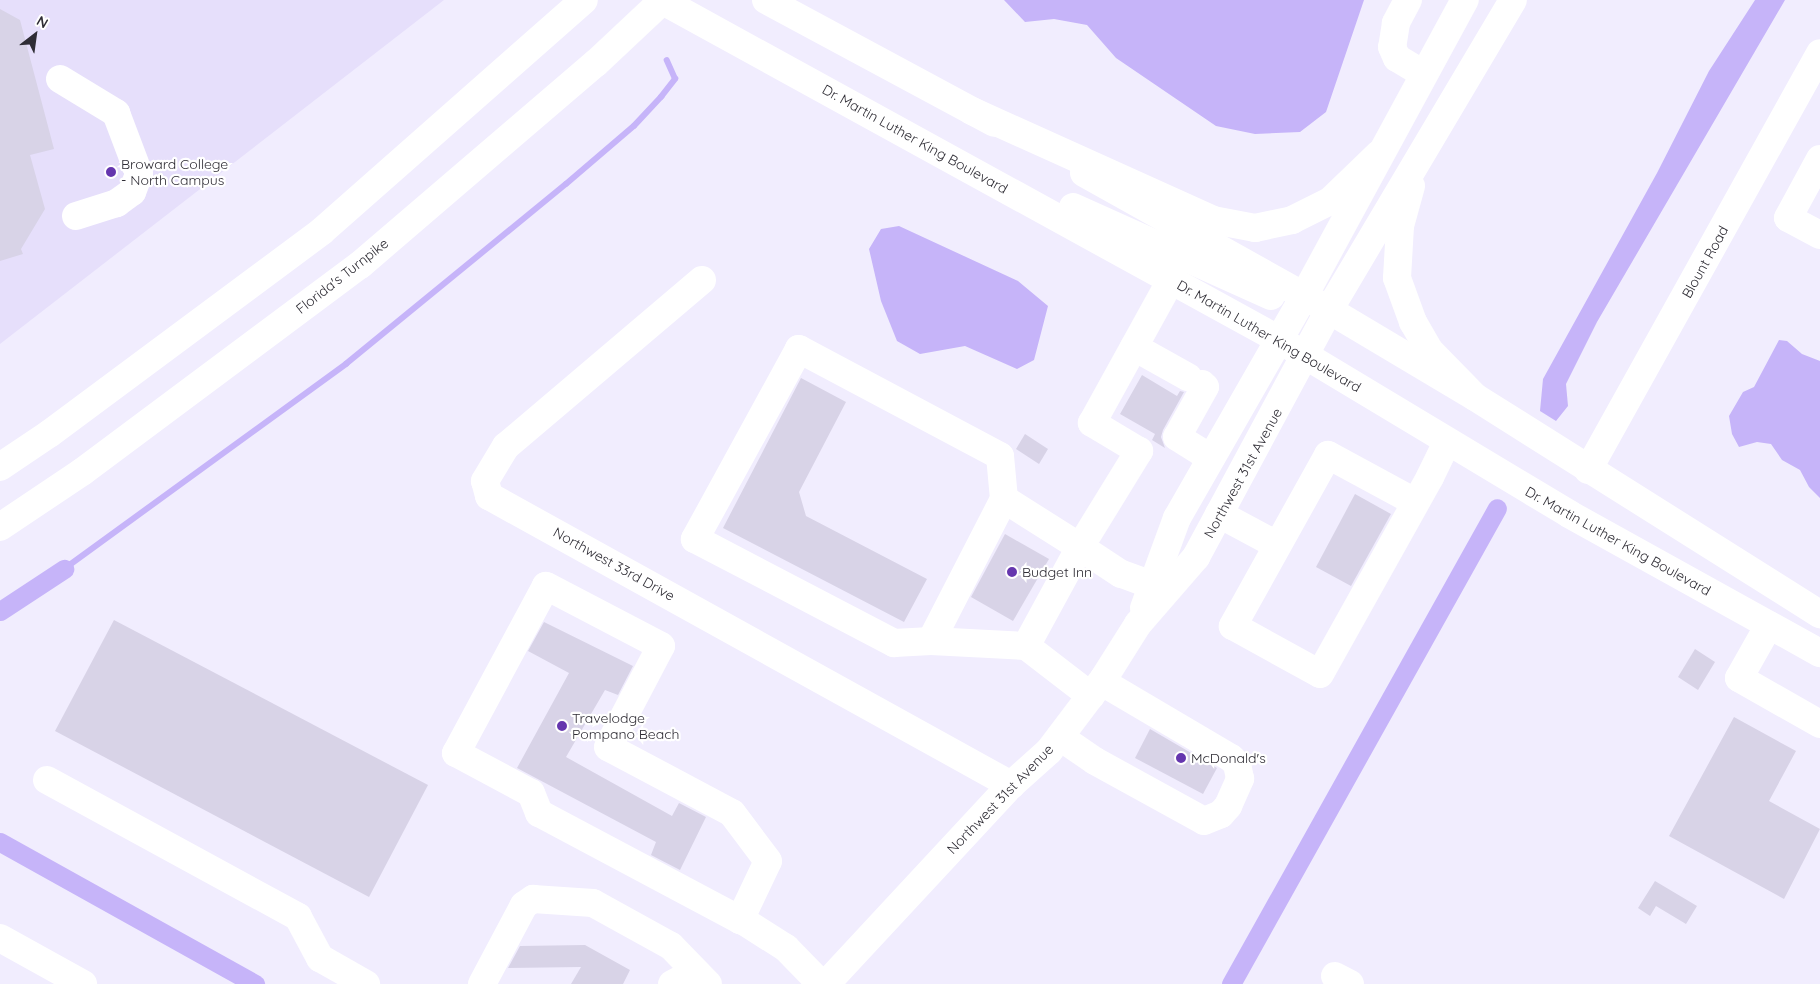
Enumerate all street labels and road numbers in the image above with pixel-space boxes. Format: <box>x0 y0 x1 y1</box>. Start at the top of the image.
street label: Dr. Martin Luther King Boulevard <box>819 81 1011 197</box>
street label: Blount Road <box>1678 223 1732 301</box>
street label: Florida's Turnpike <box>292 235 392 317</box>
street label: Dr. Martin Luther King Boulevard <box>1174 276 1364 396</box>
street label: Northwest 31st Avenue <box>1200 405 1286 541</box>
street label: Dr. Martin Luther King Boulevard <box>1522 483 1714 599</box>
street label: Northwest 33rd Drive <box>550 524 678 604</box>
street label: Northwest 31st Avenue <box>943 741 1057 857</box>

